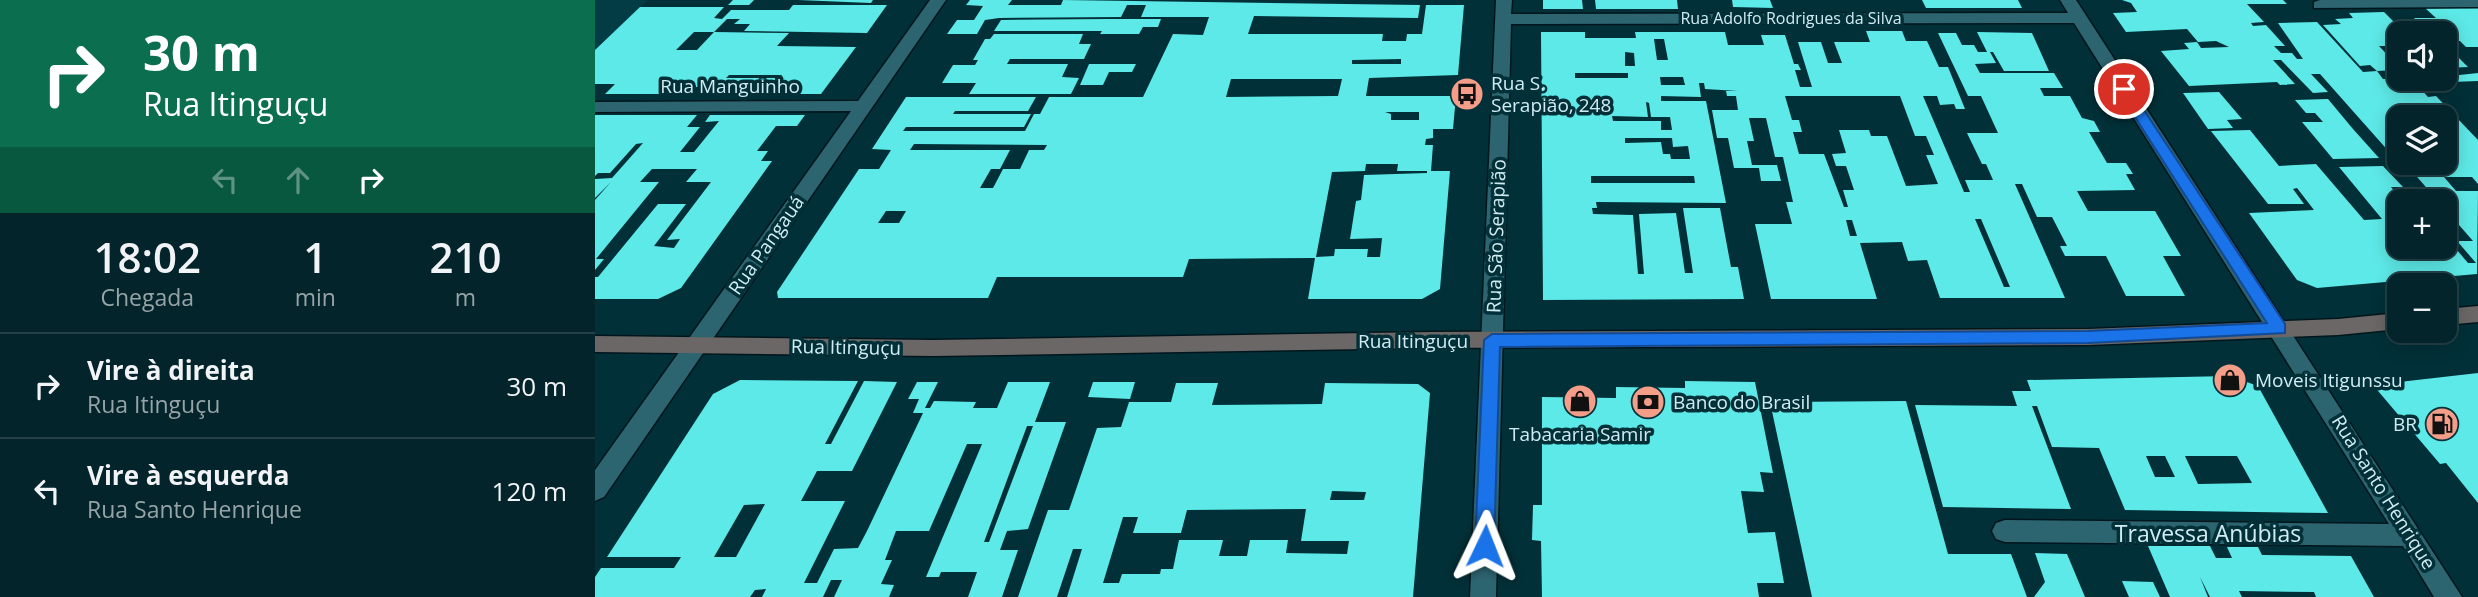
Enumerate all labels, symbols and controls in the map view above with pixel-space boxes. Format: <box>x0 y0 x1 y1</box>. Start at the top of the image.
street label: Rua Adolfo Rodrigues da Silva <box>1680 7 1902 29</box>
text: 30 m <box>143 19 260 85</box>
map controls <box>2387 21 2457 343</box>
button: sound <box>2387 21 2457 91</box>
icon: right <box>28 28 119 119</box>
pin <box>2094 59 2154 119</box>
place label: Rua S. Serapião, 248 <box>1491 70 1611 118</box>
icon: arrive <box>2105 70 2143 108</box>
street label: Rua Manguinho <box>660 73 800 99</box>
bus stop icon: Rua S. Serapião, 248 <box>1448 75 1486 113</box>
text: Rua Itinguçu <box>143 82 328 125</box>
button: layers <box>2387 105 2457 175</box>
street label: Rua São Serapião <box>1480 159 1512 313</box>
icon: left <box>206 161 244 199</box>
icon: ahead <box>279 161 317 199</box>
icon: right <box>352 161 390 199</box>
button: + <box>2387 189 2457 259</box>
street label: Rua Pangauá <box>722 190 810 300</box>
text: 18:02 <box>94 228 201 285</box>
text: 1 <box>303 228 327 285</box>
text: 210 <box>429 228 501 285</box>
button: − <box>2387 273 2457 343</box>
text: Chegada <box>101 281 194 313</box>
text: min <box>295 281 336 313</box>
text: m <box>455 281 476 313</box>
street label: Rua Itinguçu <box>1358 328 1468 354</box>
street label: Rua Itinguçu <box>791 333 901 361</box>
text: Vire à direita <box>87 352 255 388</box>
shop icon: Moveis Itigunssu <box>2211 361 2249 399</box>
icon: right <box>28 367 66 405</box>
place label: Moveis Itigunssu <box>2255 367 2403 393</box>
text: 30 m <box>506 368 567 404</box>
shop icon: Tabacaria Samir <box>1561 382 1599 420</box>
bank icon: Banco do Brasil <box>1629 383 1667 421</box>
text: Rua Itinguçu <box>87 388 220 420</box>
place label: Banco do Brasil <box>1673 389 1810 415</box>
fuel station icon: BR <box>2423 405 2461 443</box>
street label: Rua Santo Henrique <box>2326 410 2442 574</box>
place label: BR <box>2393 411 2417 437</box>
place label: Tabacaria Samir <box>1509 421 1651 447</box>
text: Vire à esquerda <box>87 457 289 493</box>
icon: left <box>28 472 66 510</box>
text: 120 m <box>492 473 567 509</box>
text: Rua Santo Henrique <box>87 493 302 525</box>
position arrow <box>1448 509 1522 583</box>
street label: Travessa Anúbias <box>2115 517 2301 549</box>

